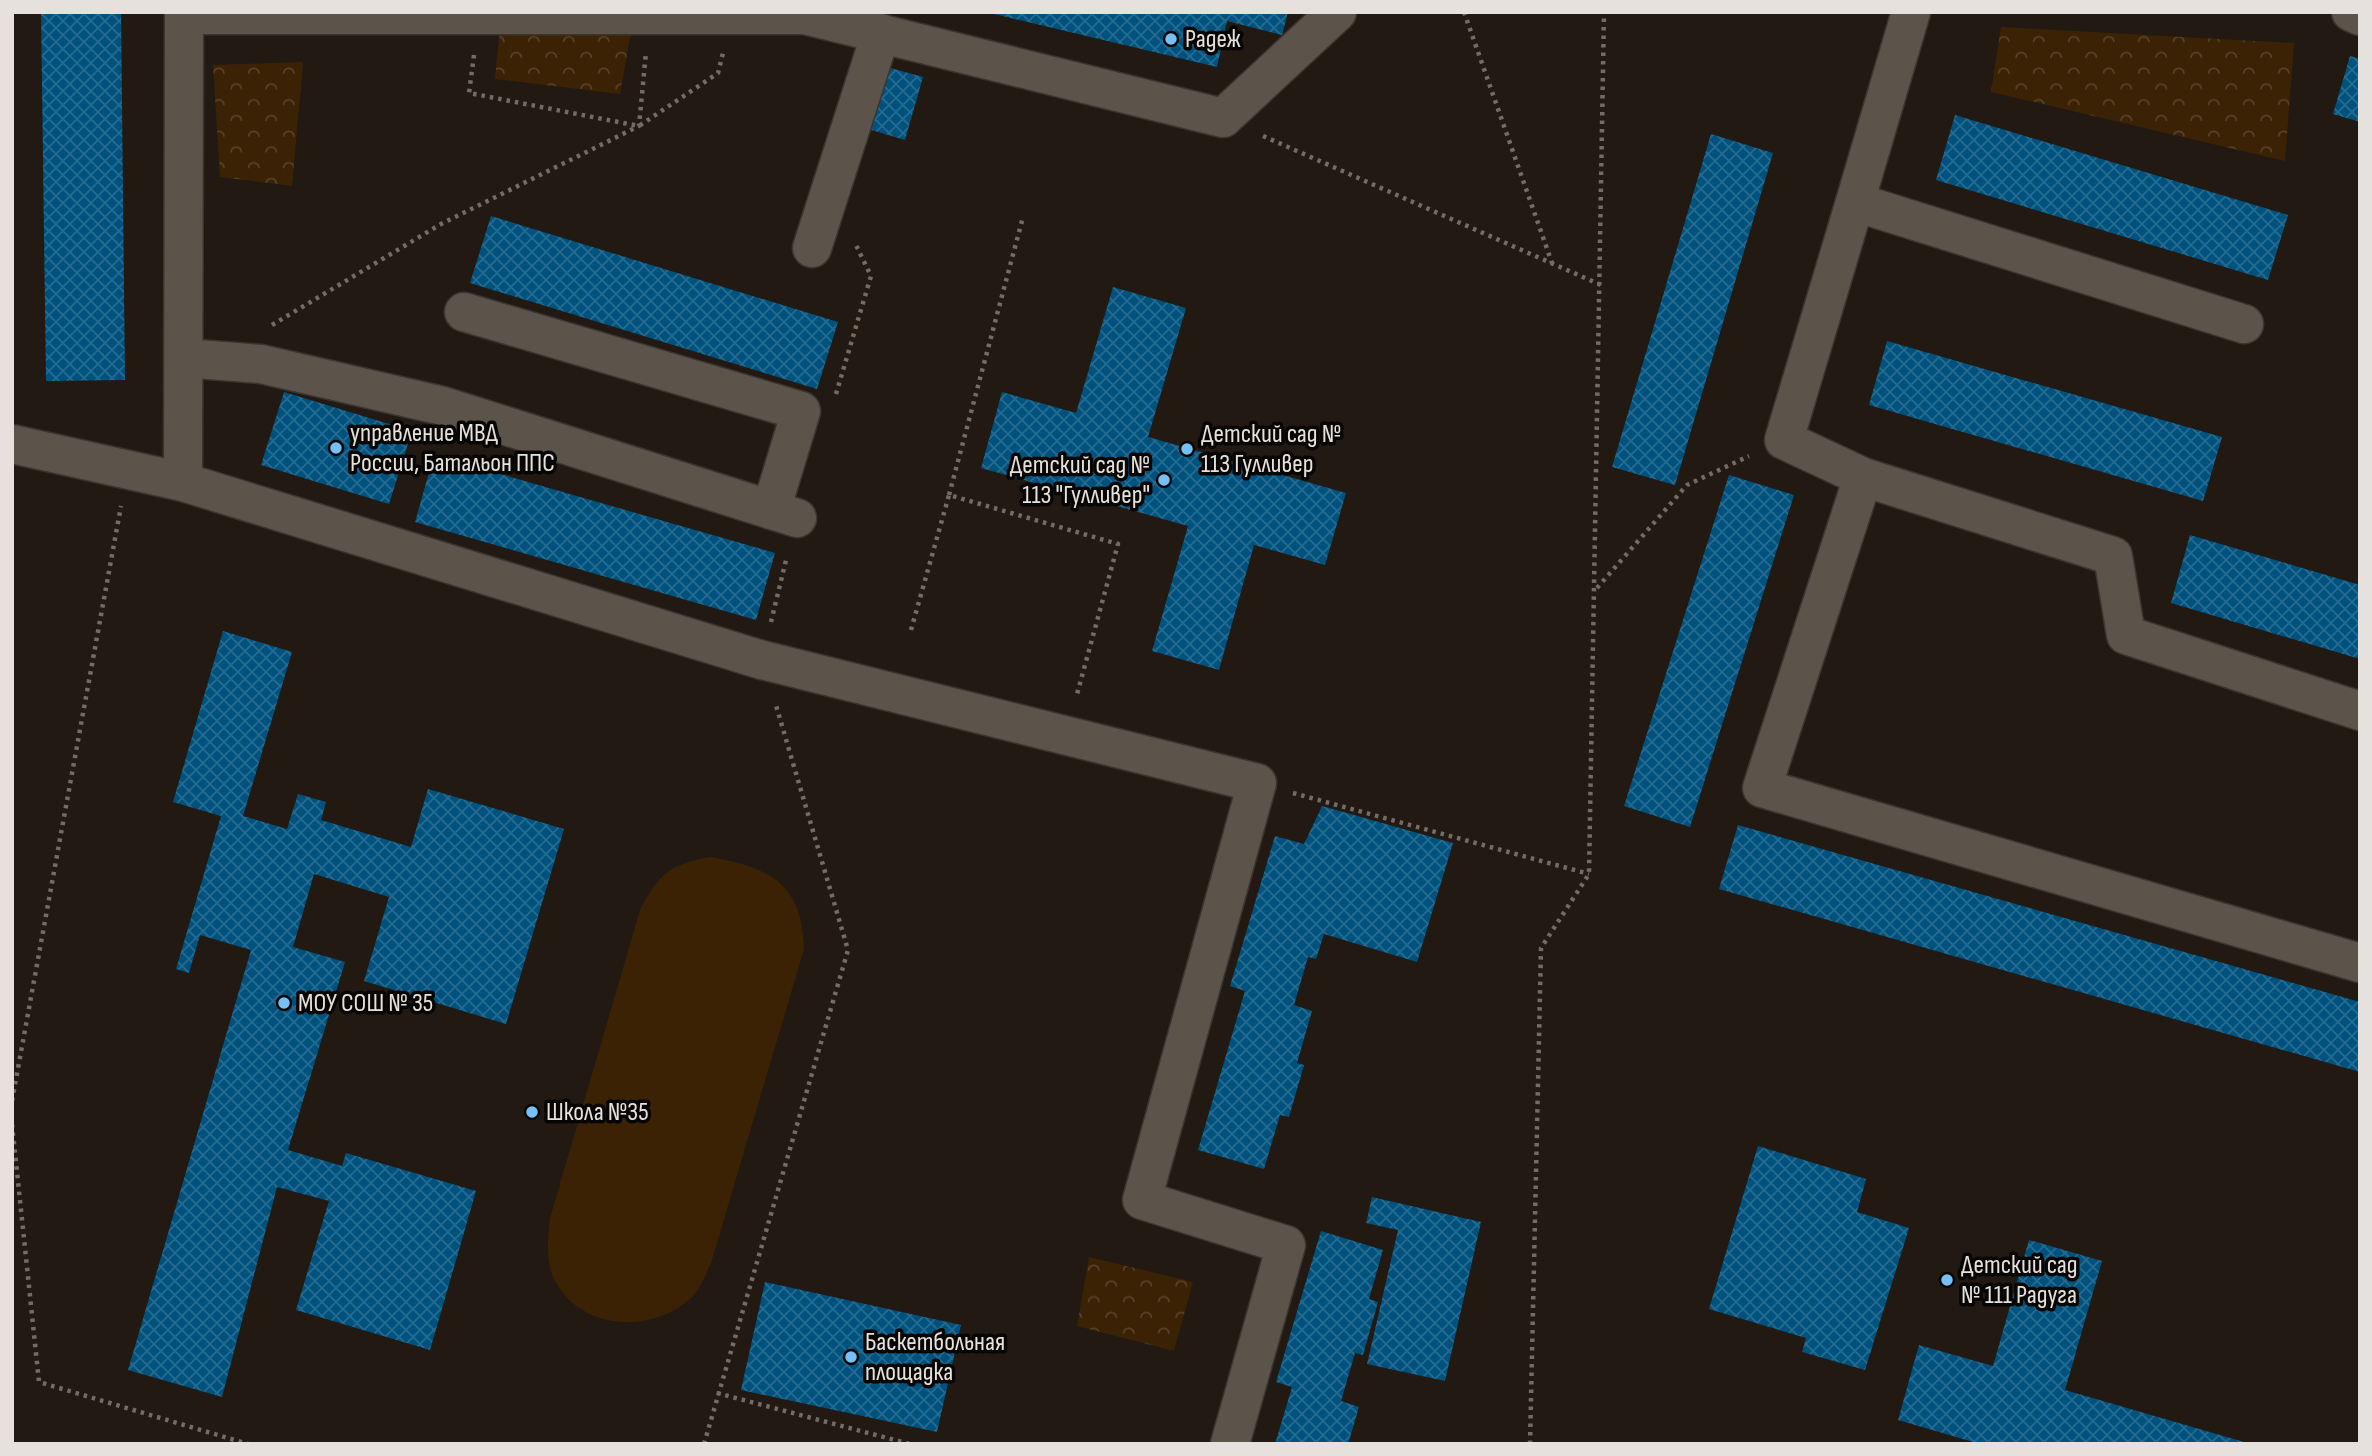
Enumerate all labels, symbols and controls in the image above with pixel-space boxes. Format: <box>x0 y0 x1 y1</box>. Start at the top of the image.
place label: Радеж <box>1185 24 1241 55</box>
marker: Радеж <box>1163 31 1179 47</box>
place label: управление МВД России, Батальон ППС <box>350 418 555 479</box>
place label: Детский сад № 113 Гулливер <box>1201 419 1341 480</box>
marker: управление МВД России, Батальон ППС <box>328 440 344 456</box>
marker: Детский сад № 113 Гулливер <box>1179 441 1195 457</box>
place label: Детский сад № 113 "Гулливер" <box>1010 450 1150 511</box>
marker: Детский сад № 113 "Гулливер" <box>1156 472 1172 488</box>
place label: МОУ СОШ № 35 <box>298 988 433 1019</box>
marker: МОУ СОШ № 35 <box>276 995 292 1011</box>
place label: Школа №35 <box>546 1097 649 1128</box>
marker: Школа №35 <box>524 1104 540 1120</box>
place label: Детский сад № 111 Радуга <box>1961 1250 2078 1311</box>
marker: Детский сад № 111 Радуга <box>1939 1272 1955 1288</box>
place label: Баскетбольная площадка <box>865 1327 1005 1388</box>
marker: Баскетбольная площадка <box>843 1349 859 1365</box>

